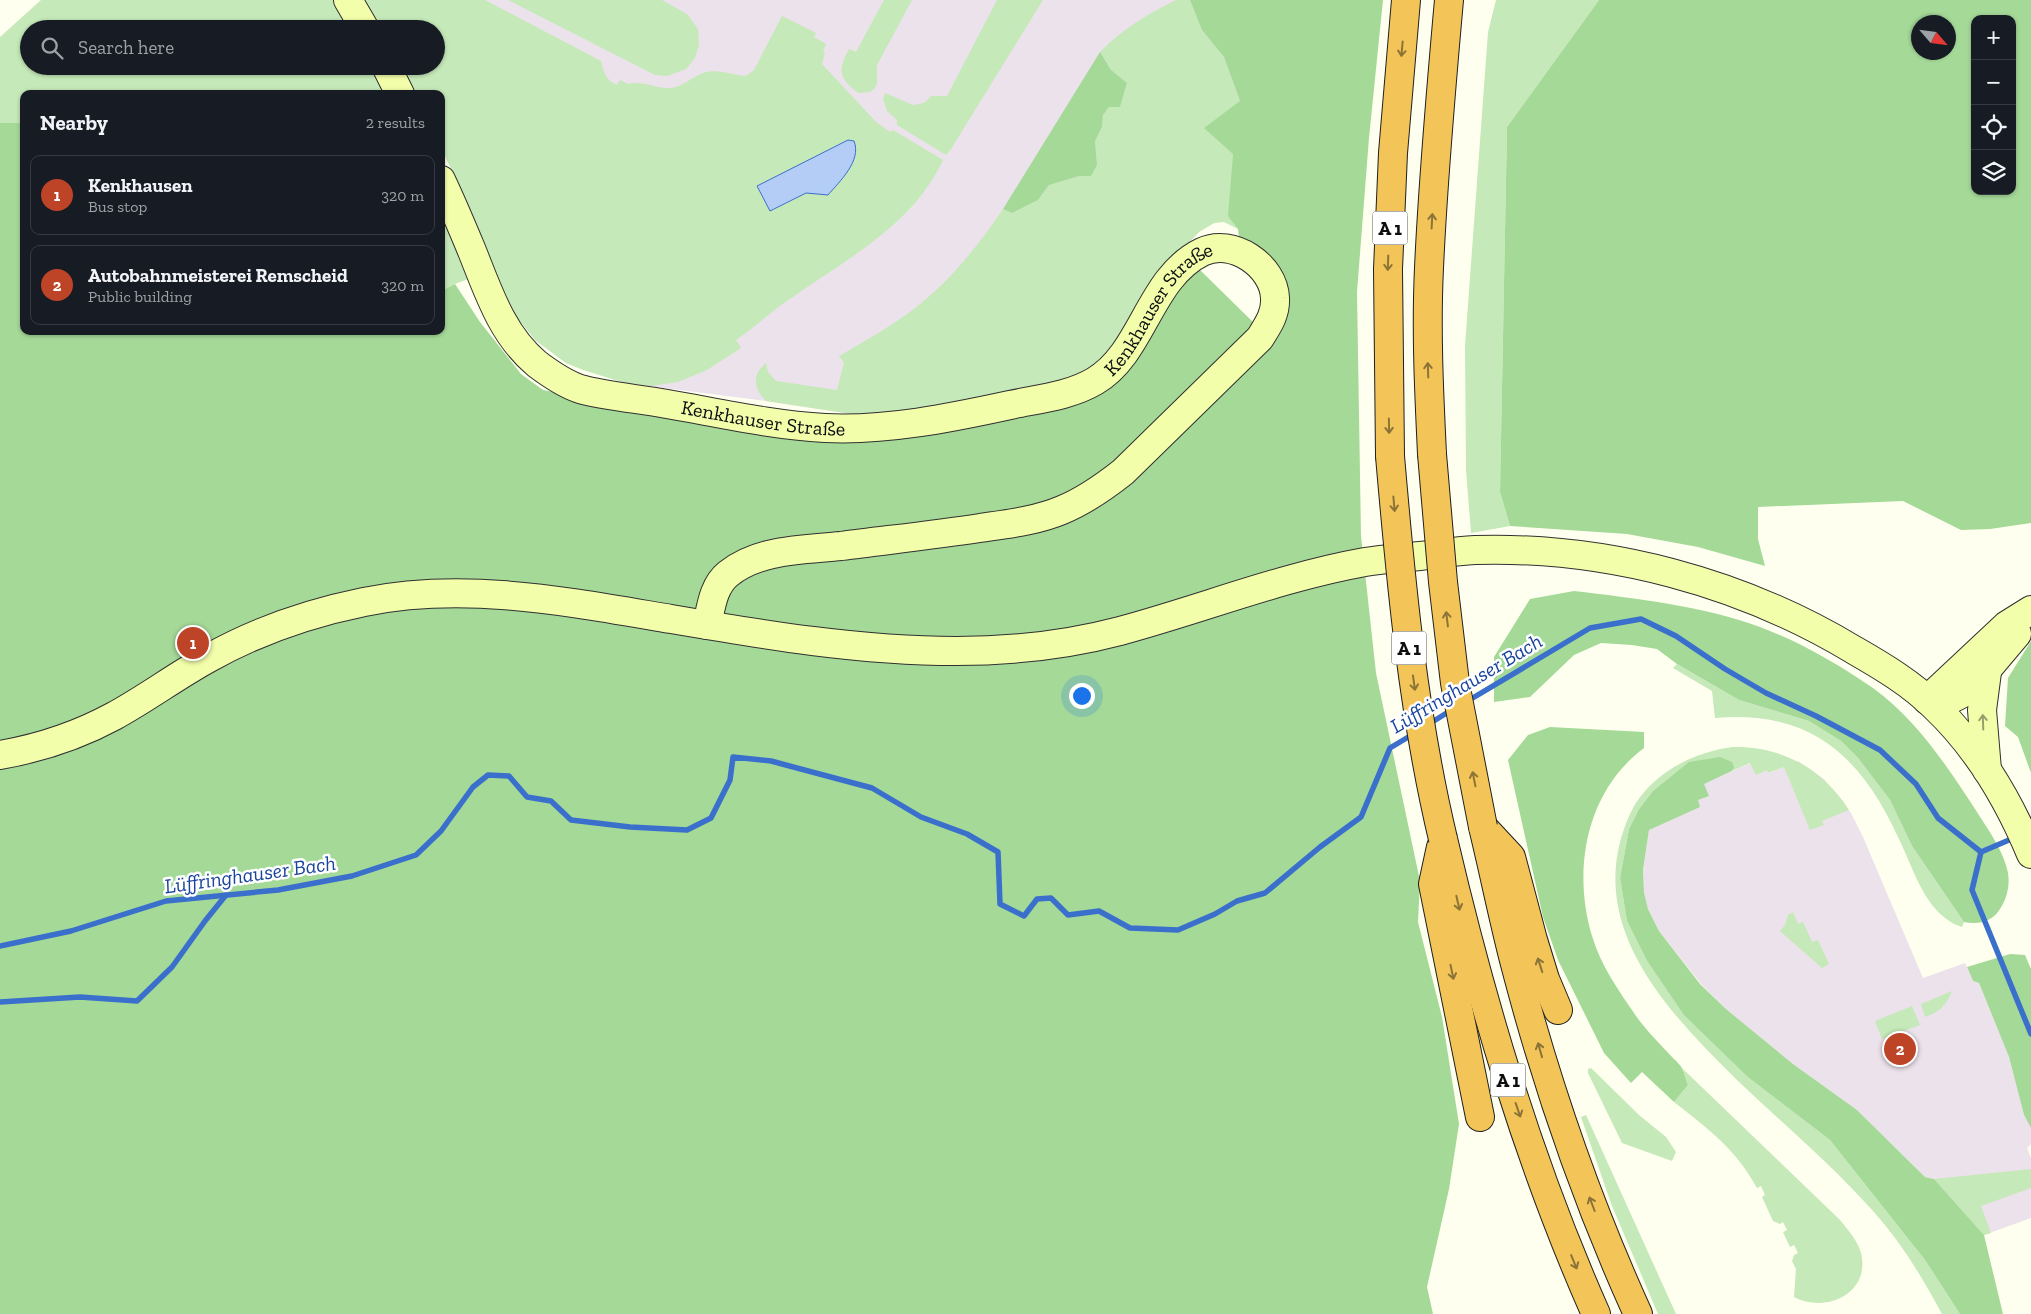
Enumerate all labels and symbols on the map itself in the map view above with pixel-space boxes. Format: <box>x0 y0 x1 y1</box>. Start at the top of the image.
north arrow <box>1911 15 1956 60</box>
one-way arrow <box>1397 40 1407 56</box>
road number: A 1 <box>1372 212 1408 244</box>
one-way arrow <box>1427 213 1436 229</box>
street label: Kenkhauser Straße <box>1099 237 1215 381</box>
one-way arrow <box>1383 254 1393 271</box>
one-way arrow <box>1424 362 1433 378</box>
street label: Kenkhauser Straße <box>679 395 845 440</box>
one-way arrow <box>1385 417 1394 433</box>
one-way arrow <box>1389 496 1399 512</box>
one-way arrow <box>1442 611 1452 627</box>
pin: 1 <box>177 624 209 662</box>
water label: Lüffringhauser Bach <box>1386 628 1546 738</box>
road number: A 1 <box>1392 632 1426 664</box>
one-way arrow <box>1409 675 1419 691</box>
your location <box>1069 683 1095 709</box>
one-way arrow <box>1978 714 1987 730</box>
one-way arrow <box>1469 771 1478 787</box>
water label: Lüffringhauser Bach <box>163 850 337 898</box>
one-way arrow <box>1454 895 1463 911</box>
one-way arrow <box>1535 957 1545 973</box>
one-way arrow <box>1448 964 1457 980</box>
pin: 2 <box>1884 1030 1916 1068</box>
one-way arrow <box>1535 1043 1545 1059</box>
road number: A 1 <box>1490 1064 1526 1096</box>
one-way arrow <box>1513 1101 1523 1117</box>
one-way arrow <box>1587 1197 1596 1213</box>
one-way arrow <box>1570 1254 1580 1269</box>

